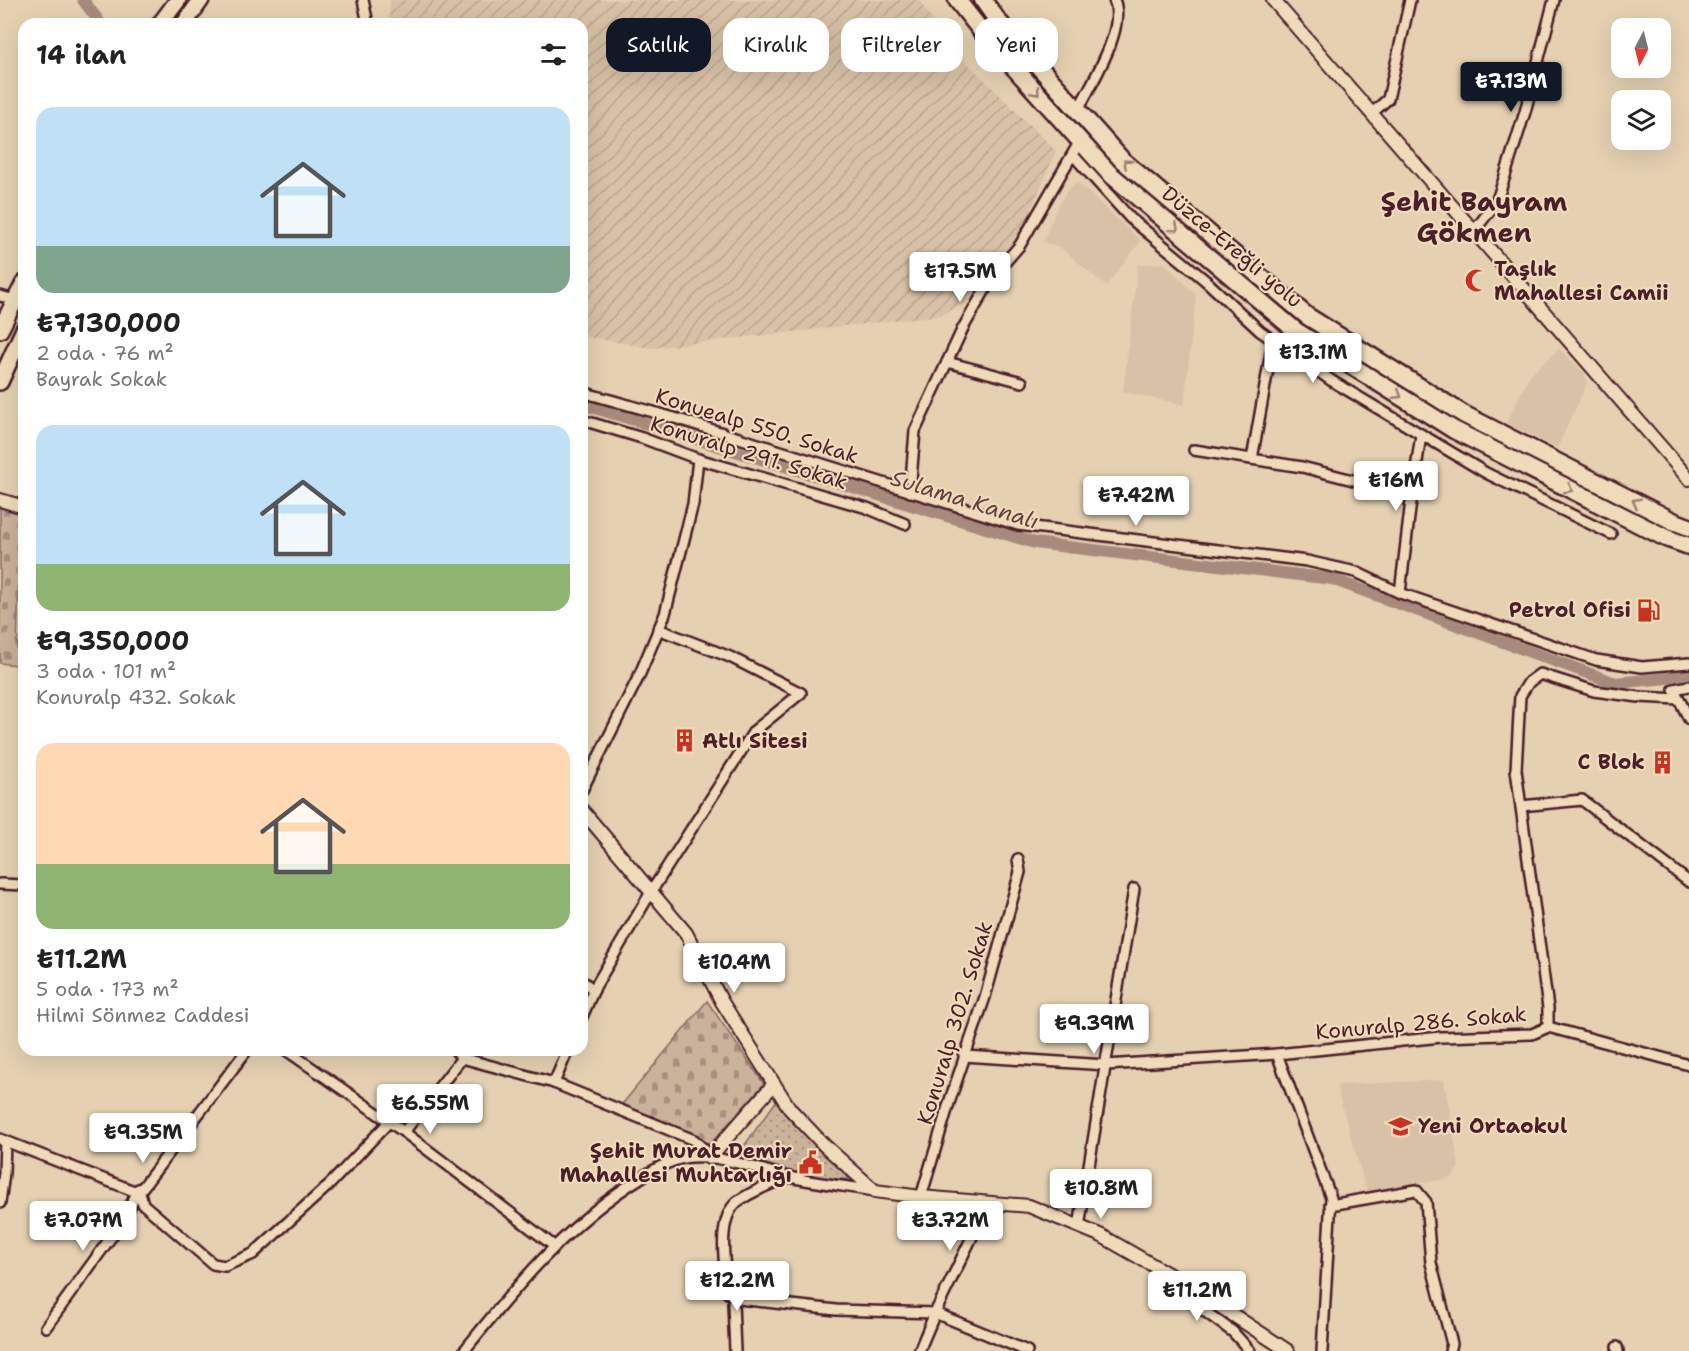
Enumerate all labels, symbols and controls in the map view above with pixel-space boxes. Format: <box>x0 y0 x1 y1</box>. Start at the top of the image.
chip: Satılık <box>606 18 711 72</box>
chip: Kiralık <box>723 18 829 72</box>
chip: Filtreler <box>841 18 963 72</box>
chip: Yeni <box>975 18 1058 72</box>
north arrow <box>1611 18 1671 78</box>
map controls <box>1611 18 1671 150</box>
text: 14 ilan <box>36 37 126 72</box>
icon: filters <box>537 38 570 71</box>
pin: ₺7.13M <box>1462 62 1560 113</box>
text: ₺7.13M <box>1475 68 1547 94</box>
one-way arrow <box>1029 85 1040 96</box>
button: layers <box>1611 90 1671 150</box>
icon: home <box>249 146 357 254</box>
one-way arrow <box>1123 159 1133 170</box>
street label: Düzce-Ereğli yolu <box>1156 180 1308 314</box>
district label: Şehit Bayram Gökmen <box>1381 183 1568 251</box>
one-way arrow <box>1168 221 1179 232</box>
pin: ₺17.5M <box>911 252 1009 303</box>
place label: Taşlık Mahallesi Camii <box>1494 255 1669 307</box>
text: ₺17.5M <box>923 258 997 284</box>
mosque icon: Taşlık Mahallesi Camii <box>1463 268 1489 294</box>
text: ₺7,130,000 <box>36 305 181 340</box>
pin: ₺13.1M <box>1264 333 1362 384</box>
text: ₺13.1M <box>1279 339 1347 365</box>
text: 2 oda · 76 m² <box>36 340 174 366</box>
text: Bayrak Sokak <box>36 366 167 392</box>
street label: Konuealp 550. Sokak <box>652 382 862 470</box>
one-way arrow <box>1392 387 1402 399</box>
street label: Konuralp 291. Sokak <box>647 410 851 496</box>
pin: ₺16M <box>1360 461 1432 512</box>
water label: Sulama Kanalı <box>888 463 1042 536</box>
icon: home <box>249 464 357 572</box>
text: ₺16M <box>1368 467 1424 493</box>
pin: ₺7.42M <box>1087 476 1185 527</box>
text: ₺7.42M <box>1097 482 1175 508</box>
one-way arrow <box>1562 482 1573 493</box>
one-way arrow <box>1631 498 1642 510</box>
place label: Petrol Ofisi <box>1509 596 1631 624</box>
fuel station icon: Petrol Ofisi <box>1636 597 1662 623</box>
text: ₺9,350,000 <box>36 623 190 658</box>
text: 3 oda · 101 m² <box>36 658 176 684</box>
text: Konuralp 432. Sokak <box>36 684 236 710</box>
place label: Atlı Sitesi <box>702 727 808 755</box>
building icon: Atlı Sitesi <box>671 728 697 754</box>
place label: C Blok <box>1578 748 1645 776</box>
building icon: C Blok <box>1650 749 1676 775</box>
icon: home <box>249 782 357 890</box>
street label: Konuralp 302. Sokak <box>911 918 999 1128</box>
text: ₺11.2M <box>36 941 127 976</box>
pin: ₺10.4M <box>685 943 783 994</box>
text: ₺10.4M <box>697 949 771 975</box>
text: 5 oda · 173 m² <box>36 976 179 1002</box>
street label: Konuralp 286. Sokak <box>1314 1000 1528 1046</box>
text: Hilmi Sönmez Caddesi <box>36 1002 249 1028</box>
pin: ₺9.39M <box>1045 1004 1143 1055</box>
text: ₺9.39M <box>1054 1010 1134 1036</box>
pin: ₺6.55M <box>381 1084 479 1135</box>
text: ₺6.55M <box>391 1090 469 1116</box>
place label: Yeni Ortaokul <box>1418 1112 1567 1140</box>
pin: ₺9.35M <box>94 1113 192 1164</box>
school or university icon: Yeni Ortaokul <box>1387 1113 1413 1139</box>
text: ₺9.35M <box>103 1119 183 1145</box>
place label: Şehit Murat Demir Mahallesi Muhtarlığı <box>560 1137 792 1189</box>
public building icon: Şehit Murat Demir Mahallesi Muhtarlığı <box>797 1150 823 1176</box>
pin: ₺10.8M <box>1052 1169 1150 1220</box>
text: ₺10.8M <box>1064 1175 1138 1201</box>
pin: ₺7.07M <box>34 1201 132 1252</box>
pin: ₺3.72M <box>901 1201 999 1252</box>
text: ₺7.07M <box>44 1207 122 1233</box>
text: ₺3.72M <box>911 1207 989 1233</box>
pin: ₺12.2M <box>688 1261 786 1312</box>
text: ₺12.2M <box>699 1267 775 1293</box>
pin: ₺11.2M <box>1148 1271 1246 1322</box>
text: ₺11.2M <box>1162 1277 1232 1303</box>

